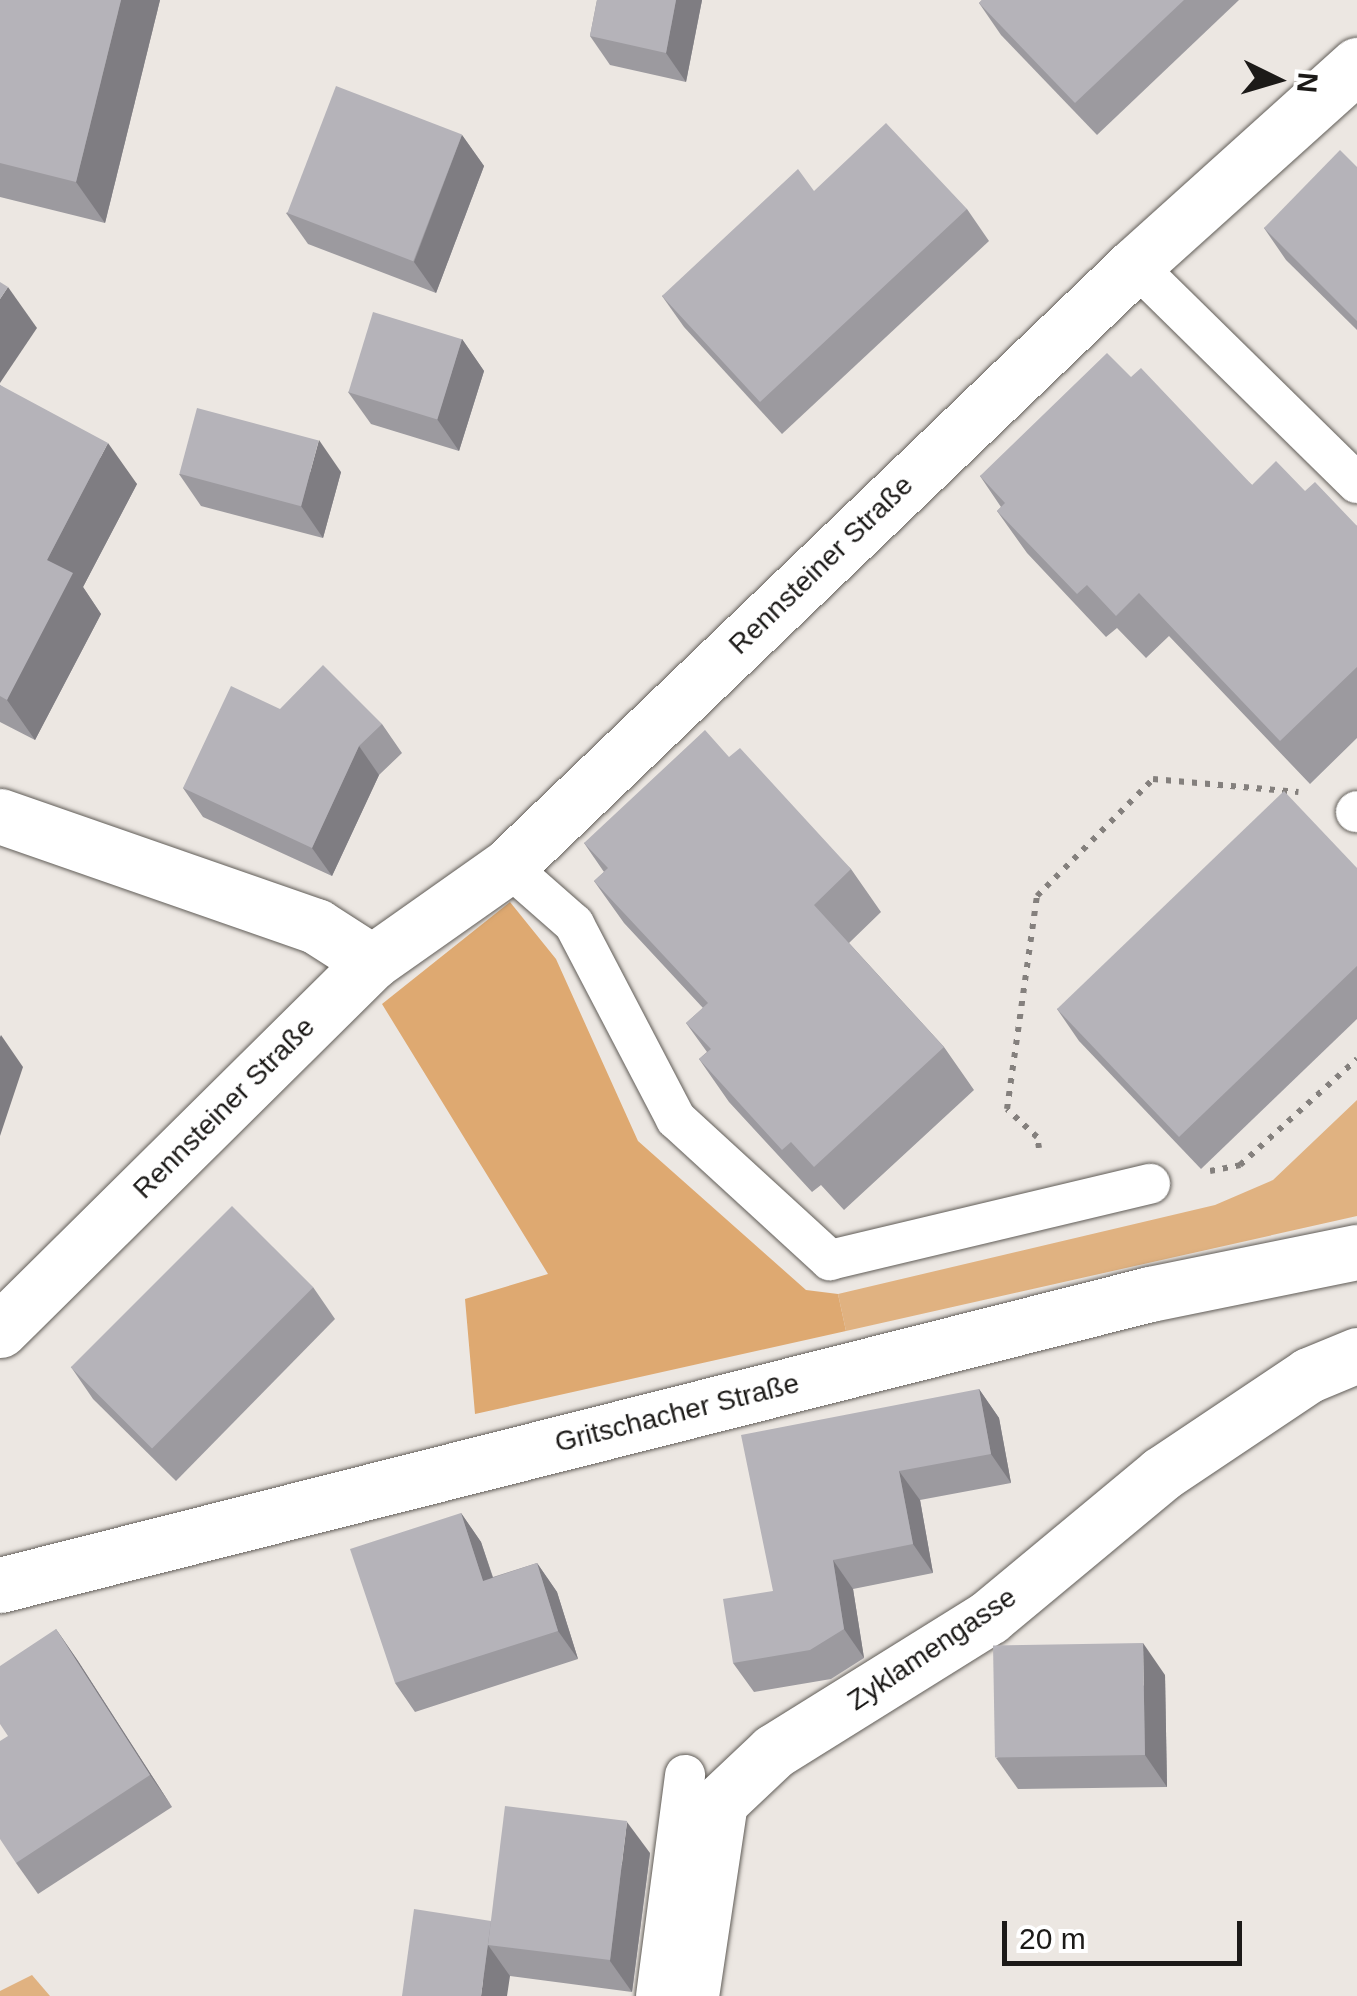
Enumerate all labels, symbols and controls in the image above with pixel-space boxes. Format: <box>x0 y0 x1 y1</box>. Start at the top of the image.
north arrow <box>1227 30 1327 130</box>
text: N <box>1291 71 1324 94</box>
street label: Rennsteiner Straße <box>722 469 920 661</box>
street label: Rennsteiner Straße <box>126 1010 322 1206</box>
street label: Gritschacher Straße <box>551 1366 803 1460</box>
street label: Zyklamengasse <box>841 1580 1023 1718</box>
scale bar <box>1007 1901 1247 1963</box>
text: 20 m <box>1019 1922 1086 1955</box>

